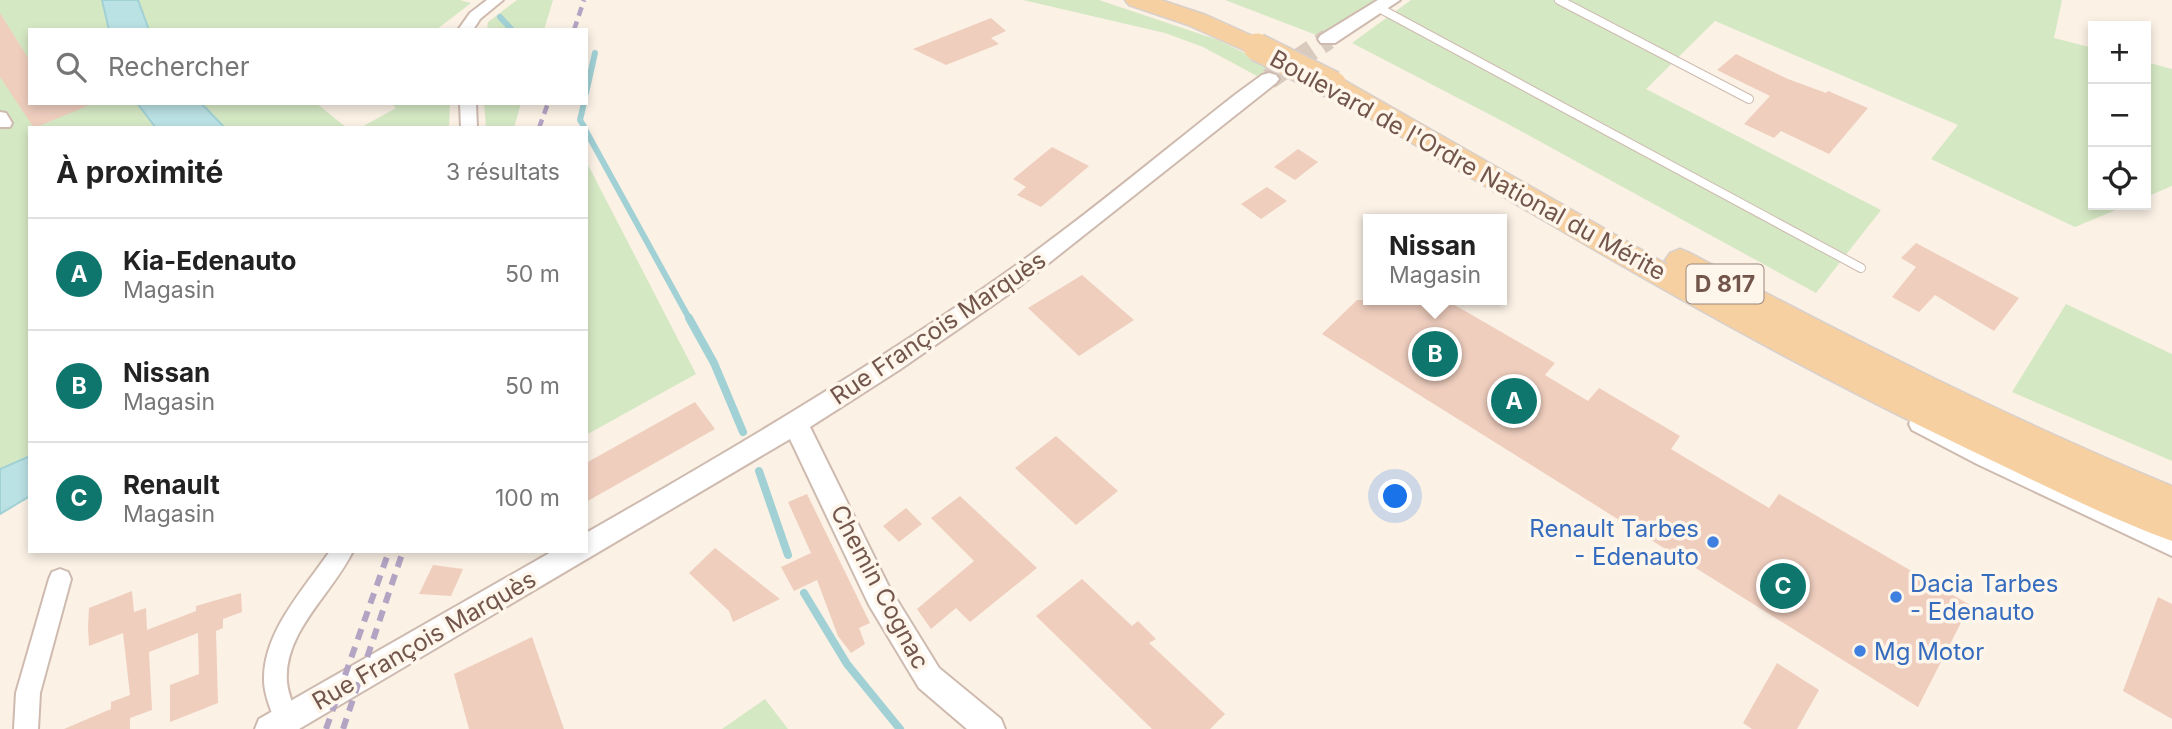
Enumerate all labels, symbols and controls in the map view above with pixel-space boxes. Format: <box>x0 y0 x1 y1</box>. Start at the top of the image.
map controls <box>2088 21 2151 210</box>
button: + <box>2088 21 2151 84</box>
search box <box>28 28 588 105</box>
street label: Boulevard de l'Ordre National du Mérite <box>1265 44 1671 286</box>
icon: search <box>52 48 90 86</box>
text: Rechercher <box>108 51 249 82</box>
button: − <box>2088 84 2151 147</box>
button: locate <box>2088 147 2151 210</box>
text: À proximité <box>56 154 223 190</box>
text: 3 résultats <box>446 158 560 186</box>
popup <box>1363 214 1507 305</box>
text: Nissan <box>1389 230 1476 261</box>
text: Kia-Edenauto <box>123 245 297 276</box>
street label: Rue François Marquès <box>825 245 1051 411</box>
text: A <box>70 260 88 288</box>
text: 50 m <box>505 260 560 288</box>
text: Magasin <box>1389 261 1481 289</box>
road number: D 817 <box>1686 264 1764 304</box>
text: Magasin <box>123 276 215 304</box>
pin: B <box>1412 328 1458 380</box>
text: Nissan <box>123 357 210 388</box>
text: B <box>71 372 87 400</box>
text: 50 m <box>505 372 560 400</box>
pin: A <box>1491 375 1537 427</box>
text: Magasin <box>123 388 215 416</box>
text: Renault <box>123 469 220 500</box>
your location <box>1378 479 1412 513</box>
text: C <box>70 484 88 512</box>
text: 100 m <box>495 484 560 512</box>
text: Magasin <box>123 500 215 528</box>
street label: Chemin Cognac <box>825 500 935 674</box>
place label: Renault Tarbes - Edenauto <box>1529 514 1699 571</box>
marker: Renault Tarbes - Edenauto <box>1705 534 1721 550</box>
pin: C <box>1760 560 1806 612</box>
street label: Rue François Marquès <box>307 564 541 716</box>
place label: Dacia Tarbes - Edenauto <box>1910 569 2059 626</box>
marker: Dacia Tarbes - Edenauto <box>1888 589 1904 605</box>
place label: Mg Motor <box>1874 637 1984 666</box>
marker: Mg Motor <box>1852 643 1868 659</box>

